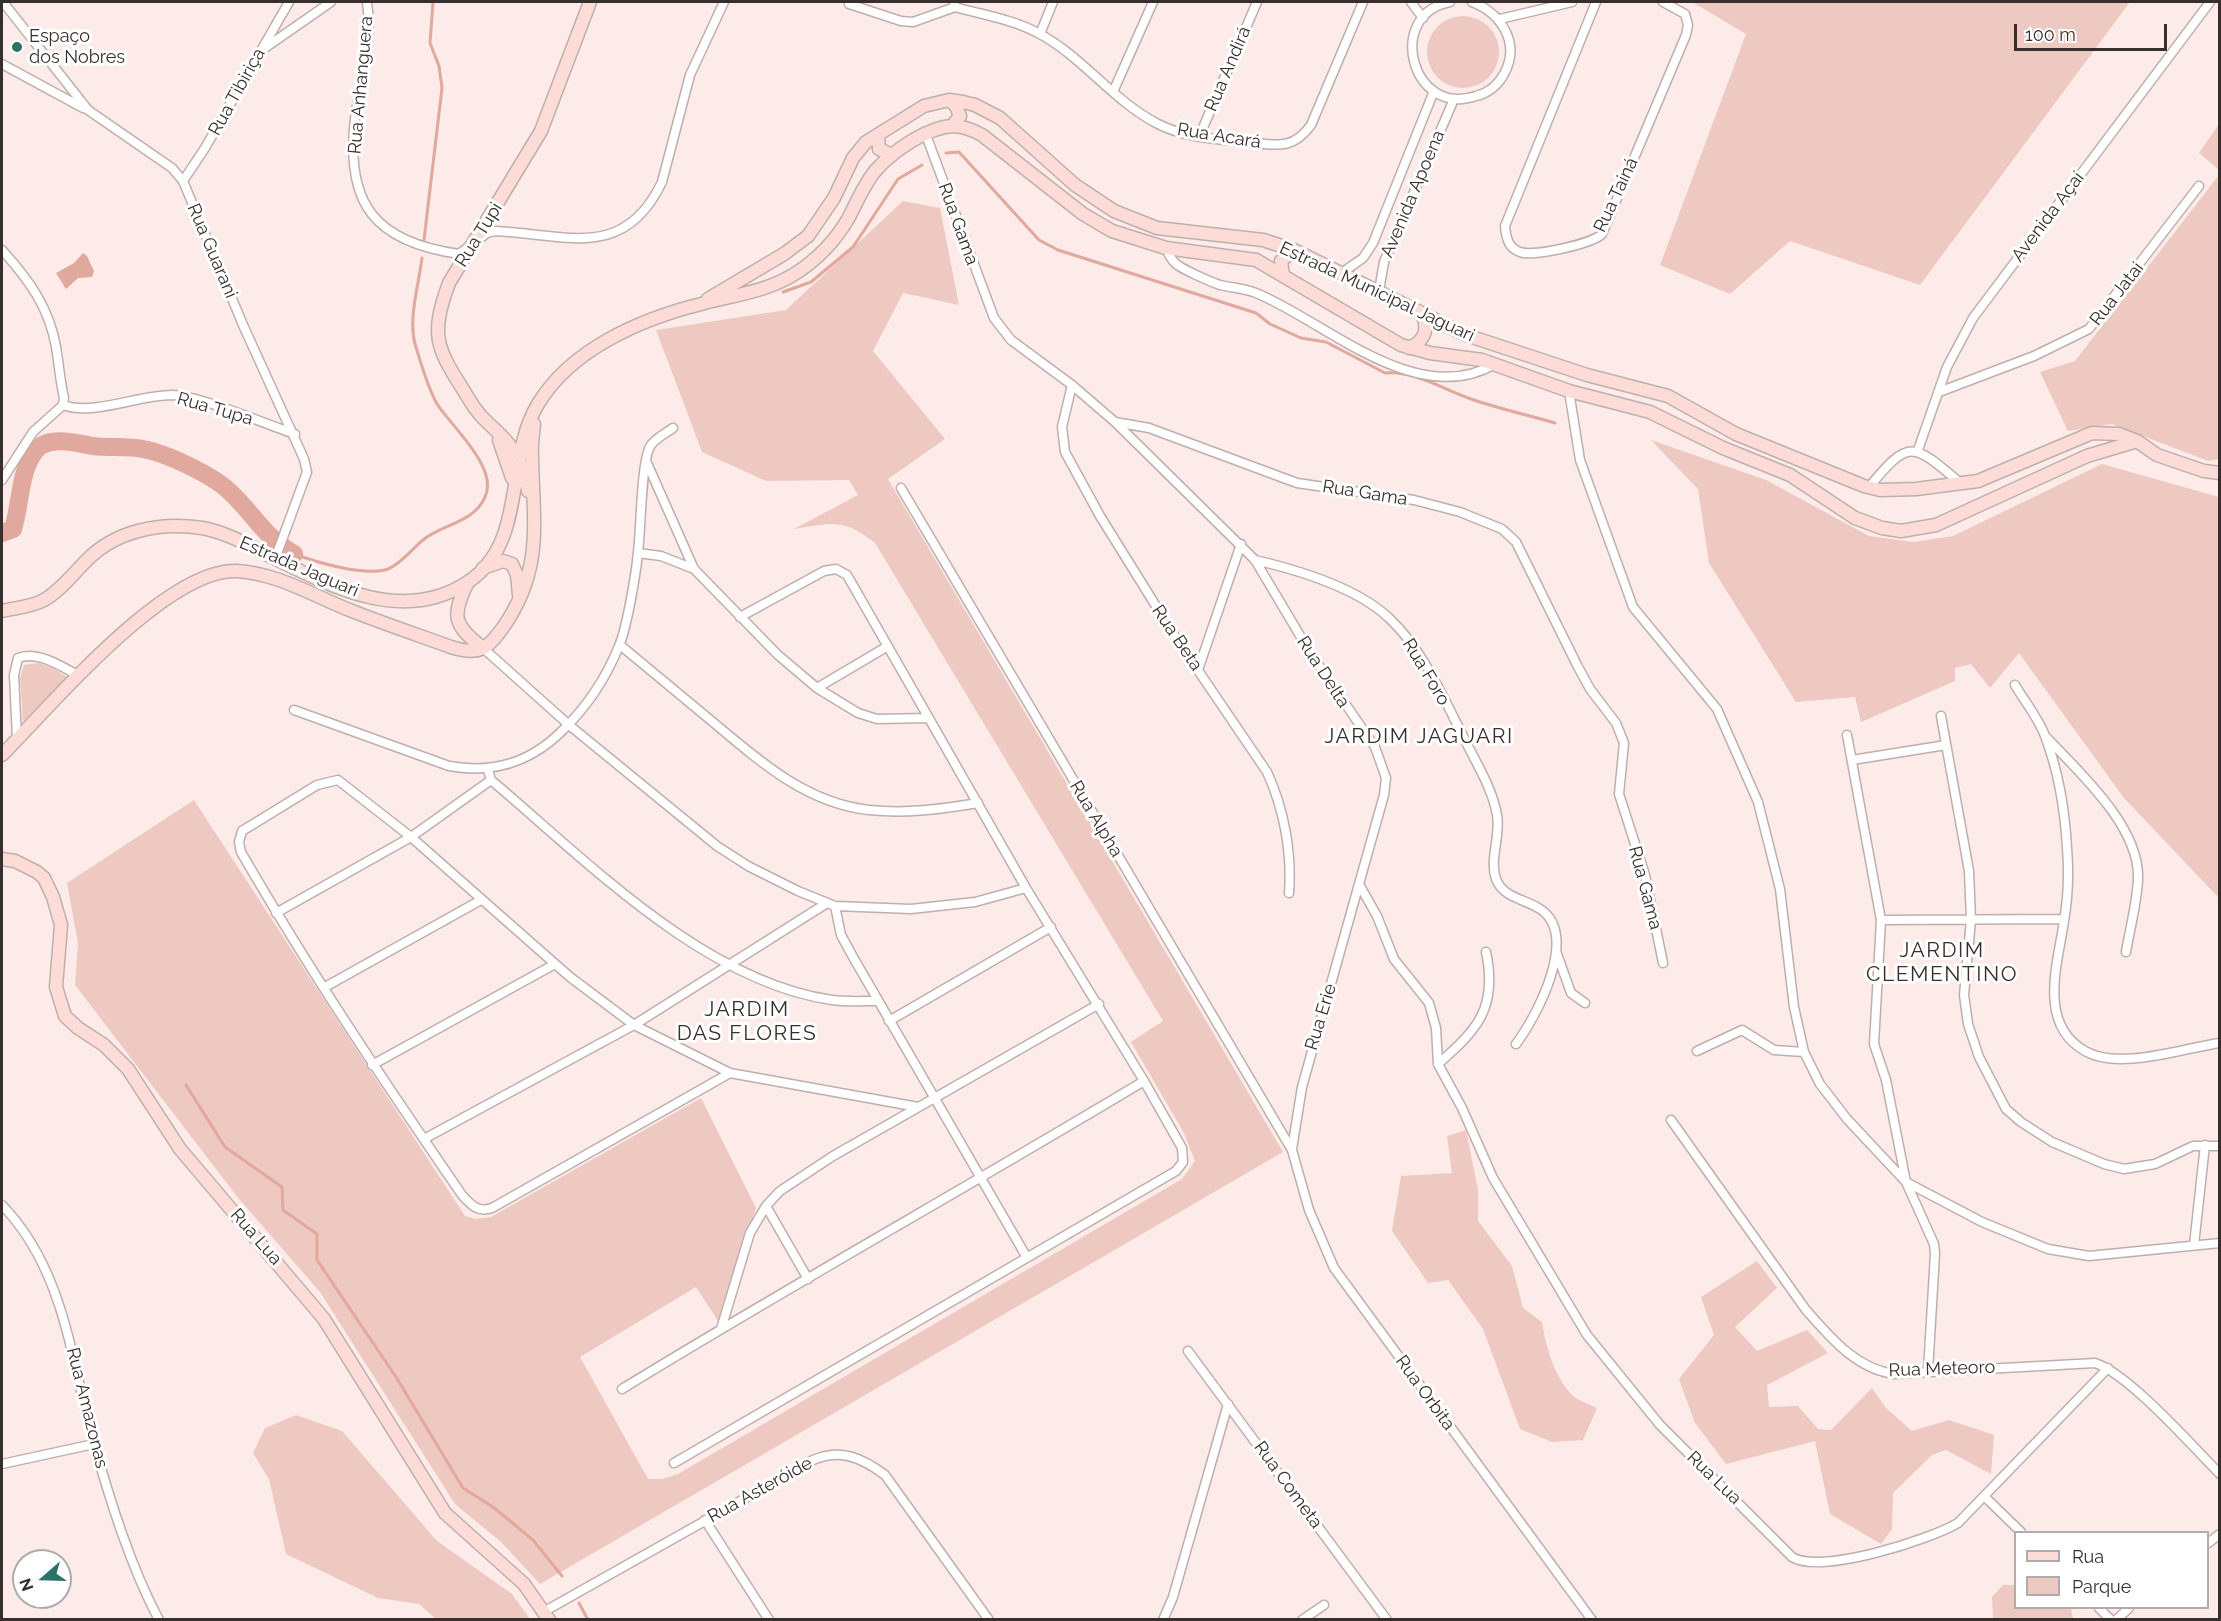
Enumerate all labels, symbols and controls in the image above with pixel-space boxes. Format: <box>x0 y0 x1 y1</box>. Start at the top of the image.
scale bar <box>2017 12 2170 50</box>
street label: Rua Anhanguera <box>344 15 378 155</box>
street label: Rua Andirá <box>1200 23 1256 115</box>
text: 100 m <box>2025 24 2076 45</box>
place label: Espaço dos Nobres <box>29 26 125 68</box>
marker: Espaço dos Nobres <box>10 40 24 54</box>
street label: Rua Tibiriça <box>204 45 270 139</box>
street label: Rua Acará <box>1176 119 1262 153</box>
street label: Avenida Apoena <box>1376 127 1450 261</box>
street label: Rua Tainá <box>1589 154 1643 236</box>
street label: Avenida Açaí <box>2007 168 2089 266</box>
street label: Rua Gama <box>933 180 983 268</box>
street label: Rua Tupi <box>451 199 507 271</box>
street label: Rua Guarani <box>182 200 242 302</box>
street label: Estrada Municipal Jaguari <box>1276 237 1478 347</box>
street label: Rua Jatai <box>2085 258 2149 330</box>
street label: Rua Tupa <box>175 388 255 430</box>
street label: Rua Gama <box>1321 476 1409 510</box>
street label: Estrada Jaguari <box>236 532 362 602</box>
street label: Rua Beta <box>1147 601 1207 675</box>
street label: Rua Delta <box>1292 632 1354 712</box>
street label: Rua Foro <box>1398 635 1454 709</box>
district label: JARDIM JAGUARI <box>1324 724 1514 750</box>
street label: Rua Alpha <box>1065 777 1127 861</box>
street label: Rua Gama <box>1623 844 1667 932</box>
district label: JARDIM CLEMENTINO <box>1866 938 2018 988</box>
street label: Rua Erie <box>1301 981 1341 1053</box>
district label: JARDIM DAS FLORES <box>677 997 817 1047</box>
street label: Rua Lua <box>226 1204 286 1270</box>
street label: Rua Amazonas <box>62 1345 112 1471</box>
street label: Rua Orbita <box>1391 1351 1459 1435</box>
street label: Rua Meteoro <box>1888 1356 1996 1382</box>
street label: Rua Cometa <box>1249 1437 1327 1533</box>
street label: Rua Lua <box>1682 1447 1746 1509</box>
street label: Rua Asteróide <box>704 1452 816 1528</box>
legend <box>2014 1531 2209 1609</box>
text: Rua <box>2072 1546 2104 1567</box>
north arrow <box>12 1549 72 1609</box>
text: N <box>15 1576 38 1594</box>
text: Parque <box>2072 1576 2131 1597</box>

